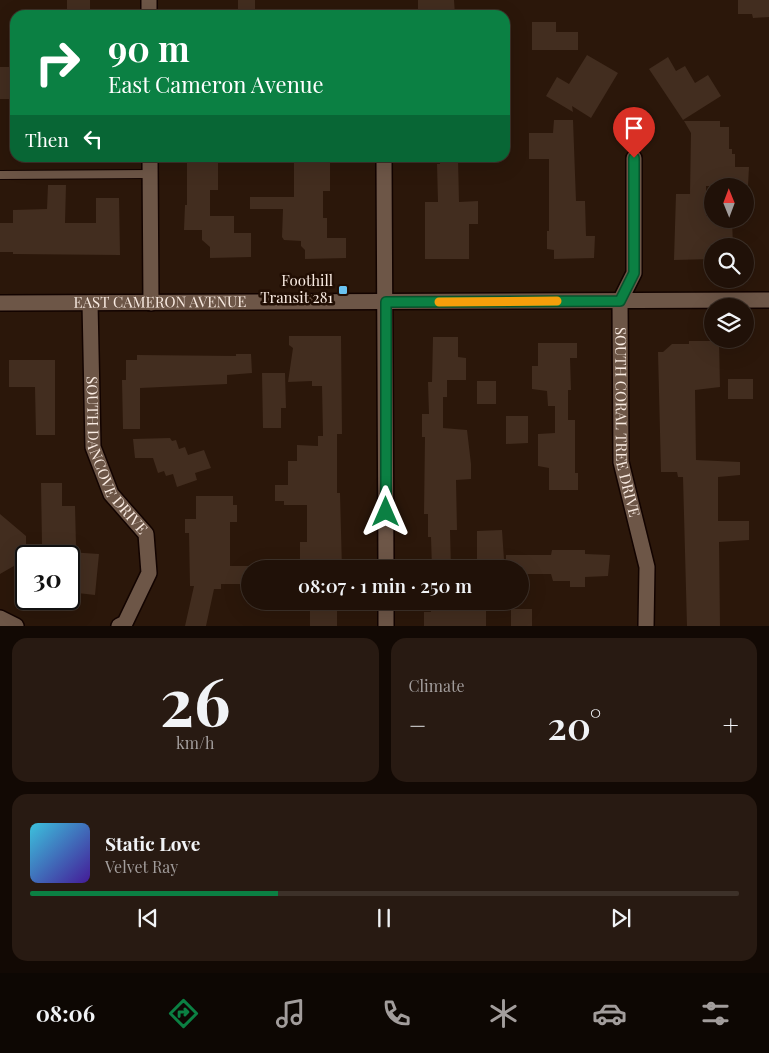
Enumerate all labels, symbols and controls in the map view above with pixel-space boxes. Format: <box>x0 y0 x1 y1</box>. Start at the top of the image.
text: 90 m <box>108 24 190 71</box>
icon: right <box>25 30 90 95</box>
text: East Cameron Avenue <box>108 69 324 99</box>
pin <box>613 107 655 158</box>
icon: arrive <box>620 114 648 142</box>
icon: left <box>79 125 107 153</box>
text: Then <box>25 126 69 152</box>
north arrow <box>704 178 754 228</box>
map controls <box>704 178 754 348</box>
button: search <box>704 238 754 288</box>
place label: Foothill Transit 281 <box>260 270 333 307</box>
marker: Foothill Transit 281 <box>337 284 349 296</box>
street label: EAST CAMERON AVENUE <box>73 291 247 312</box>
button: layers <box>704 298 754 348</box>
street label: SOUTH CORAL TREE DRIVE <box>611 327 645 519</box>
street label: SOUTH DANCOVE DRIVE <box>83 376 153 538</box>
position arrow <box>359 485 411 537</box>
speed limit sign: 30 <box>15 545 80 610</box>
text: 08:07 · 1 min · 250 m <box>298 572 472 598</box>
text: 26 <box>160 656 230 742</box>
text: Climate <box>409 675 465 696</box>
text: 20° <box>548 699 602 750</box>
text: − <box>409 706 427 743</box>
text: + <box>723 706 739 743</box>
text: km/h <box>176 732 214 753</box>
text: Static Love <box>105 830 200 856</box>
text: Velvet Ray <box>105 856 178 877</box>
icon: previous <box>134 904 162 932</box>
icon: pause <box>370 904 398 932</box>
icon: next <box>607 904 635 932</box>
icon: directions <box>166 996 201 1031</box>
icon: music <box>273 996 308 1031</box>
icon: phone <box>379 996 414 1031</box>
icon: climate <box>486 996 521 1031</box>
icon: car <box>592 996 627 1031</box>
icon: filters <box>698 996 733 1031</box>
text: 08:06 <box>36 998 95 1028</box>

